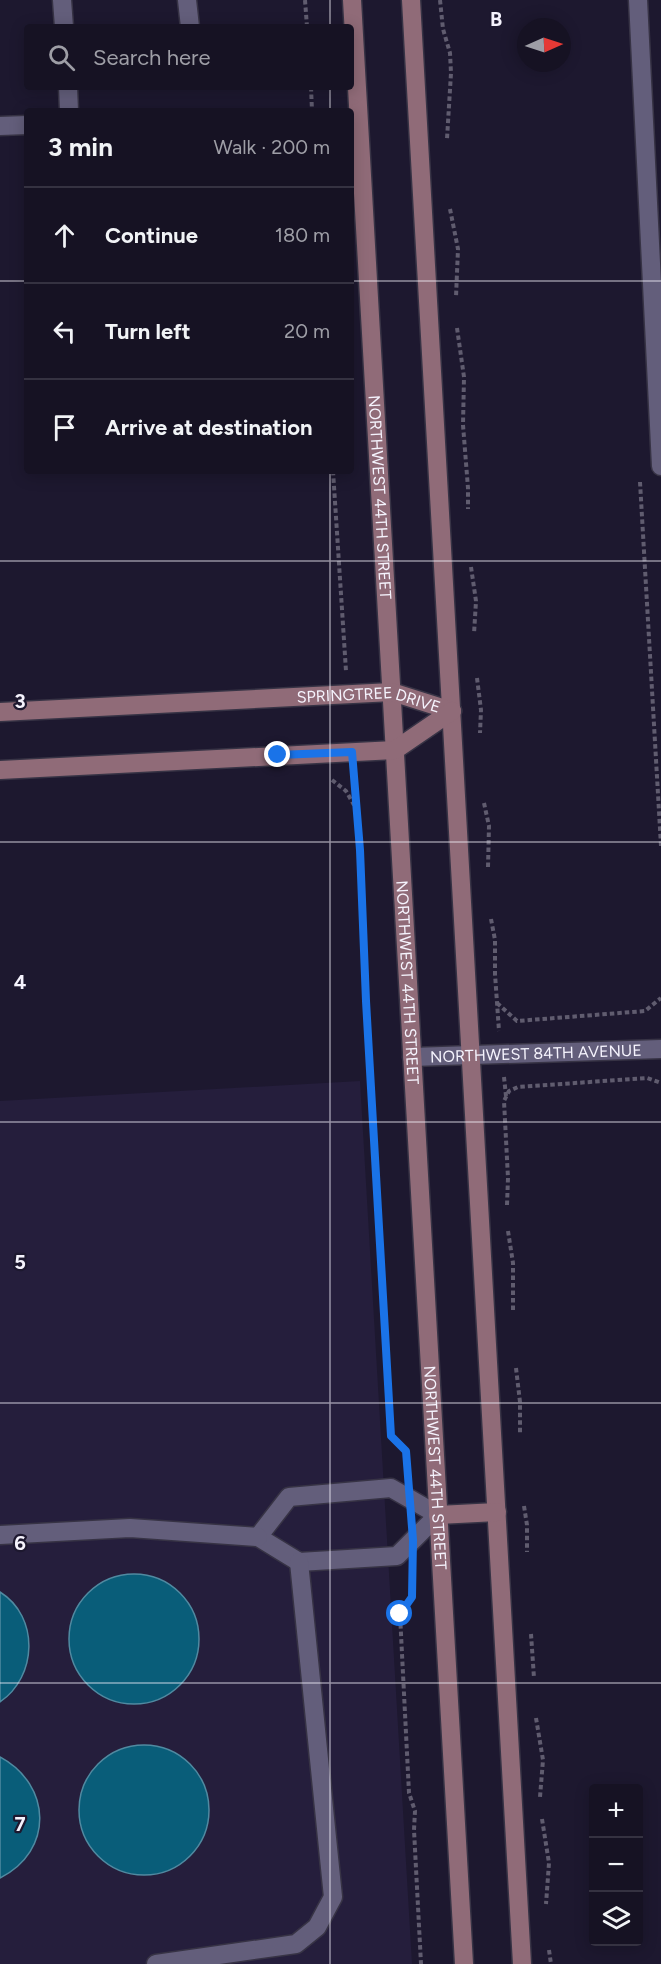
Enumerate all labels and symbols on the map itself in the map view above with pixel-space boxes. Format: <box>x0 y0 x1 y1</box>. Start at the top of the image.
text: B <box>490 7 502 31</box>
north arrow <box>517 18 571 72</box>
street label: NORTHWEST 44TH STREET <box>365 395 396 600</box>
street label: SPRINGTREE DRIVE <box>296 682 443 716</box>
text: 3 <box>14 689 26 713</box>
route end <box>264 741 290 767</box>
street label: NORTHWEST 44TH STREET <box>393 880 423 1085</box>
text: 4 <box>14 970 27 994</box>
street label: NORTHWEST 84TH AVENUE <box>430 1040 642 1066</box>
text: 5 <box>14 1250 26 1274</box>
street label: NORTHWEST 44TH STREET <box>420 1365 451 1570</box>
text: 6 <box>14 1531 26 1555</box>
route start <box>386 1600 412 1626</box>
text: 7 <box>14 1812 26 1836</box>

